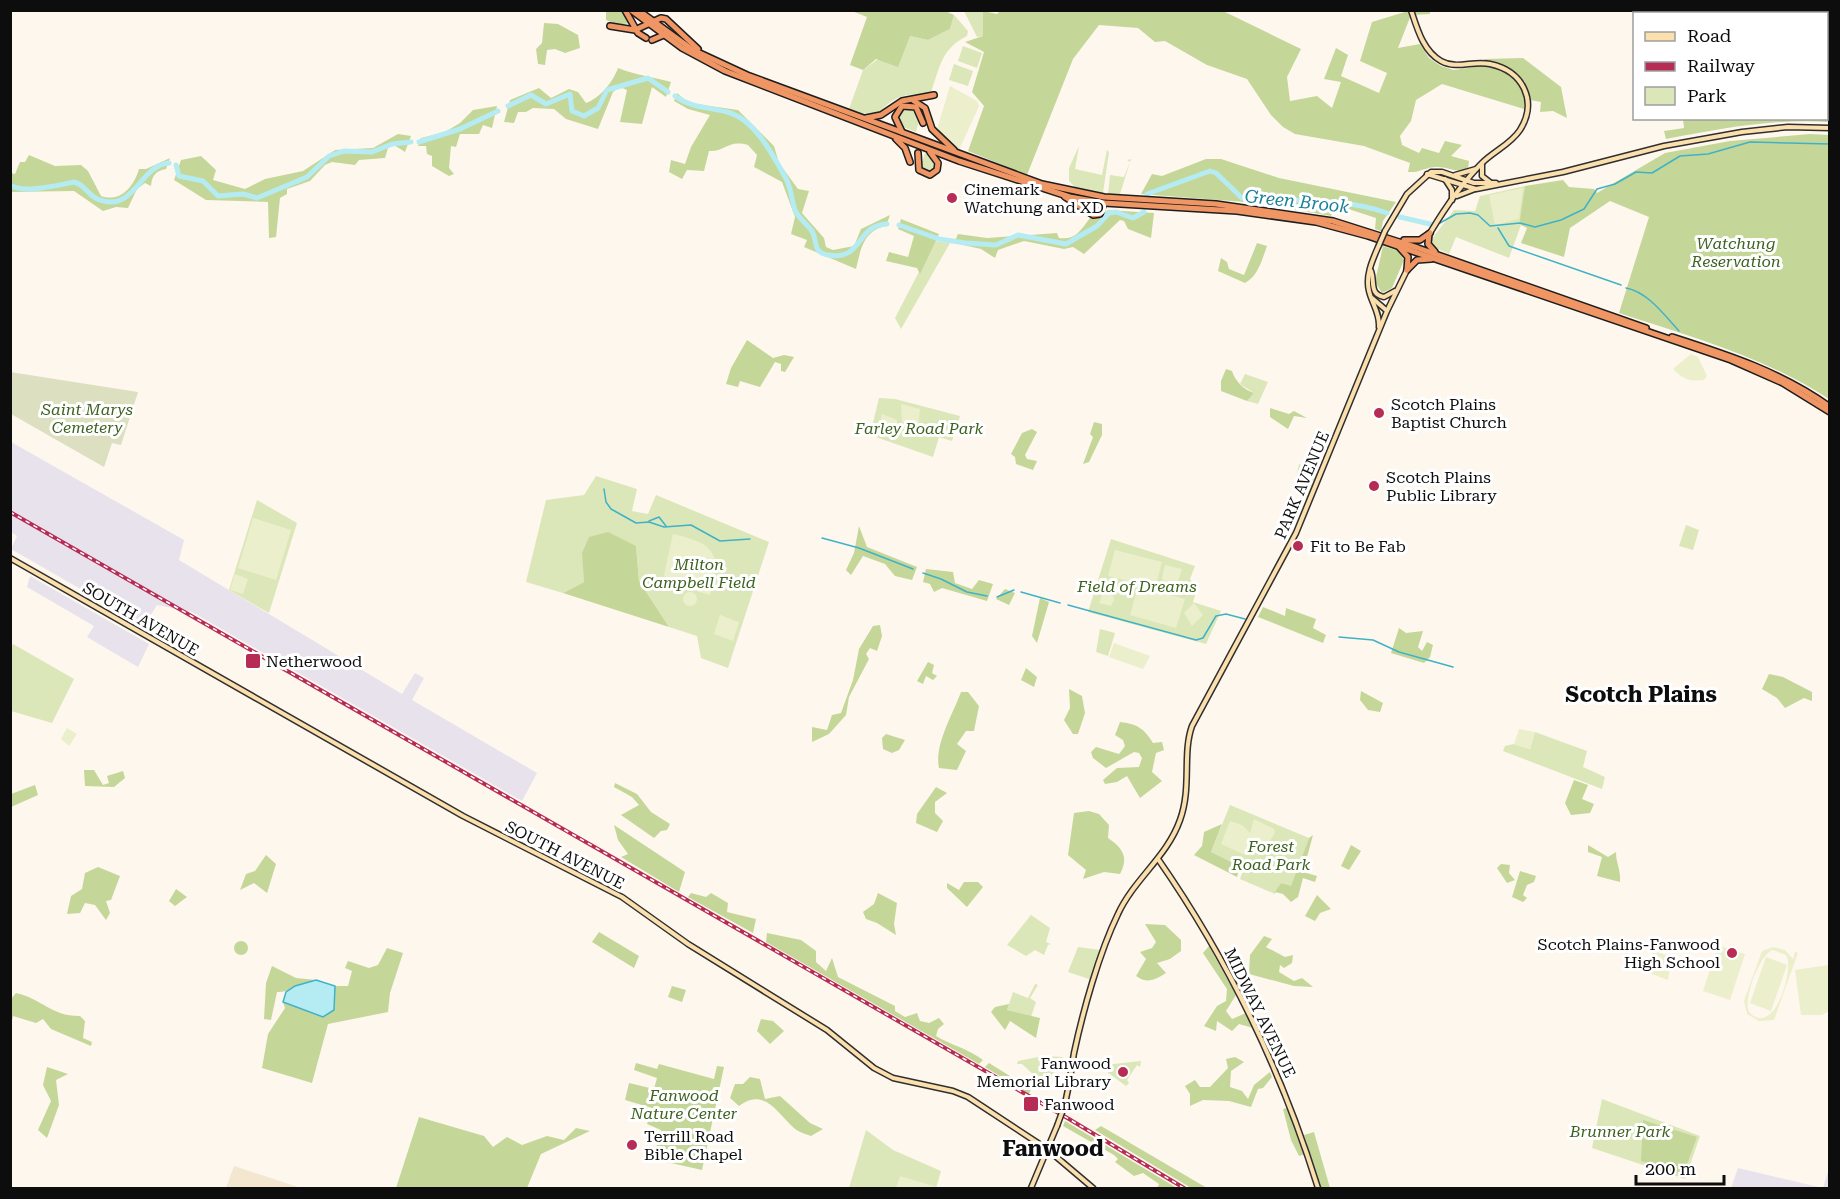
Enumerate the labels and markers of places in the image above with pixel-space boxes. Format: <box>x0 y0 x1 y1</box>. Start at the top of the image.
place label: Cinemark Watchung and XD <box>964 180 1104 217</box>
marker: Cinemark Watchung and XD <box>945 191 959 205</box>
place label: Scotch Plains Baptist Church <box>1391 395 1507 432</box>
marker: Scotch Plains Baptist Church <box>1372 406 1386 420</box>
place label: Scotch Plains Public Library <box>1386 468 1497 505</box>
marker: Scotch Plains Public Library <box>1367 479 1381 493</box>
place label: Fit to Be Fab <box>1310 537 1406 556</box>
marker: Fit to Be Fab <box>1291 539 1305 553</box>
marker: Netherwood <box>244 652 262 670</box>
place label: Netherwood <box>266 652 362 671</box>
place label: Scotch Plains-Fanwood High School <box>1538 935 1720 972</box>
marker: Scotch Plains-Fanwood High School <box>1725 946 1739 960</box>
place label: Fanwood Memorial Library <box>977 1054 1112 1091</box>
marker: Fanwood Memorial Library <box>1116 1065 1130 1079</box>
marker: Fanwood <box>1022 1095 1040 1113</box>
place label: Fanwood <box>1044 1095 1114 1114</box>
place label: Terrill Road Bible Chapel <box>644 1127 742 1164</box>
marker: Terrill Road Bible Chapel <box>625 1138 639 1152</box>

